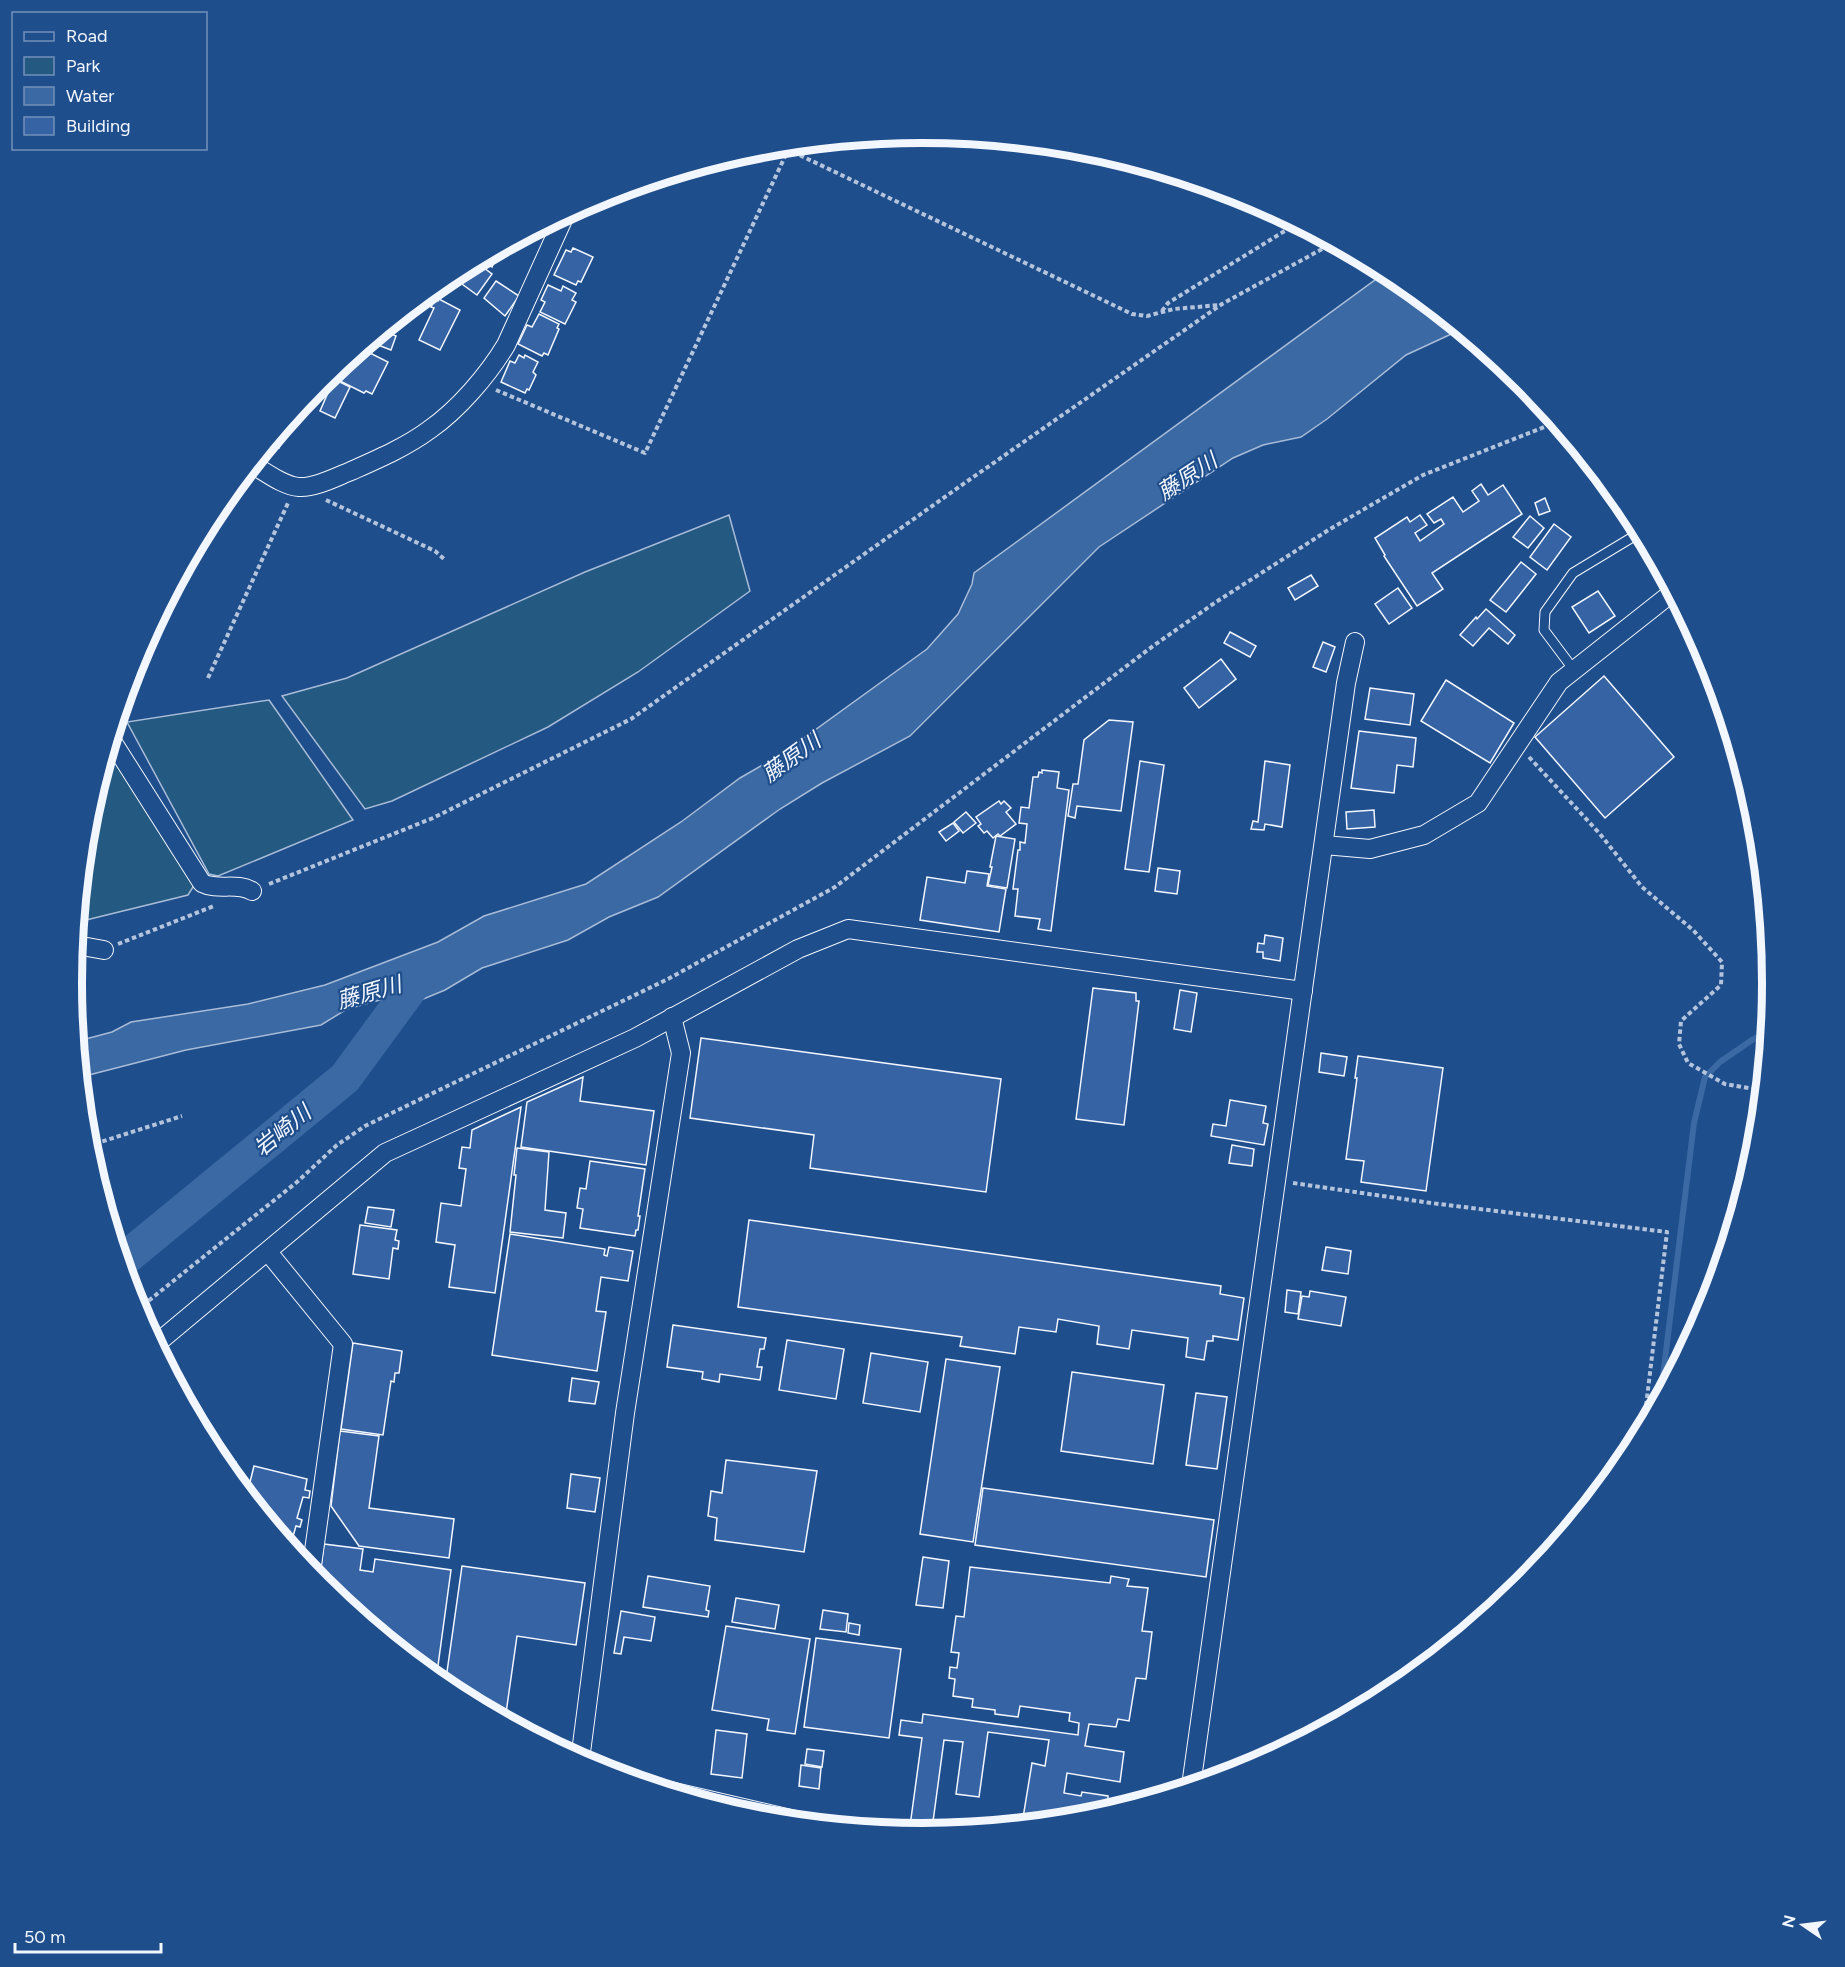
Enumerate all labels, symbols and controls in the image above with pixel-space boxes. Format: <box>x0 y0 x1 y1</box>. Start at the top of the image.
legend <box>12 12 207 150</box>
text: Road <box>66 25 107 47</box>
text: Park <box>66 55 101 77</box>
text: Water <box>66 85 114 107</box>
text: Building <box>66 115 131 137</box>
water label: 藤原川 <box>1152 446 1224 506</box>
water label: 藤原川 <box>757 726 828 788</box>
water label: 藤原川 <box>334 970 406 1015</box>
water label: 岩崎川 <box>248 1098 318 1162</box>
north arrow <box>1773 1895 1833 1955</box>
text: N <box>1778 1913 1800 1930</box>
scale bar <box>15 1916 160 1954</box>
text: 50 m <box>24 1926 66 1948</box>

